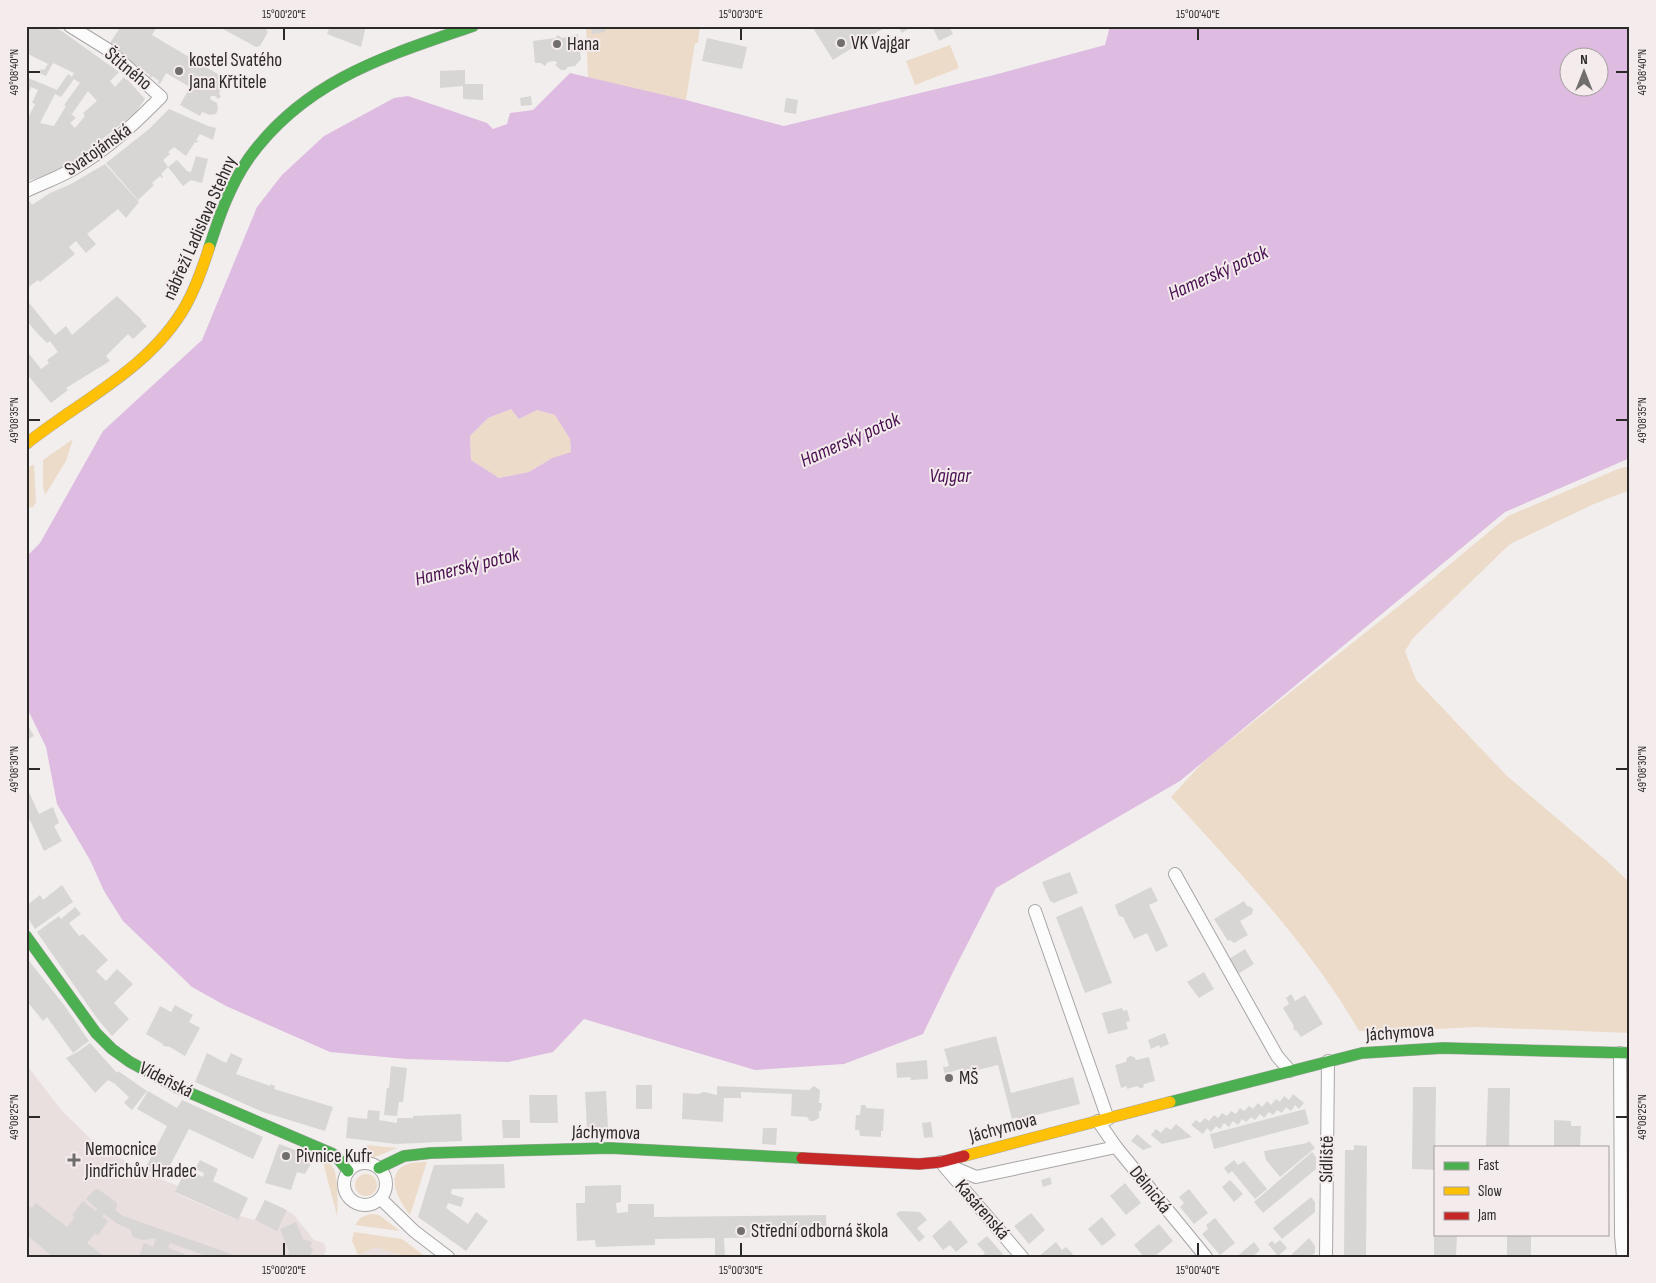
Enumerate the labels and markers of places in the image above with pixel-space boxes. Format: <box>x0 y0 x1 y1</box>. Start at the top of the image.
place label: VK Vajgar <box>851 32 911 55</box>
place label: Hana <box>567 33 599 56</box>
marker: VK Vajgar <box>835 37 847 49</box>
marker: Hana <box>551 38 563 50</box>
place label: kostel Svatého Jana Křtitele <box>188 49 282 94</box>
marker: kostel Svatého Jana Křtitele <box>173 65 185 77</box>
place label: MŠ <box>959 1067 978 1090</box>
marker: MŠ <box>943 1072 955 1084</box>
place label: Nemocnice Jindřichův Hradec <box>84 1138 197 1183</box>
place label: Pivnice Kufr <box>296 1145 373 1168</box>
marker: Pivnice Kufr <box>280 1150 292 1162</box>
marker: Nemocnice Jindřichův Hradec <box>67 1153 81 1167</box>
place label: Střední odborná škola <box>751 1220 888 1243</box>
marker: Střední odborná škola <box>735 1225 747 1237</box>

